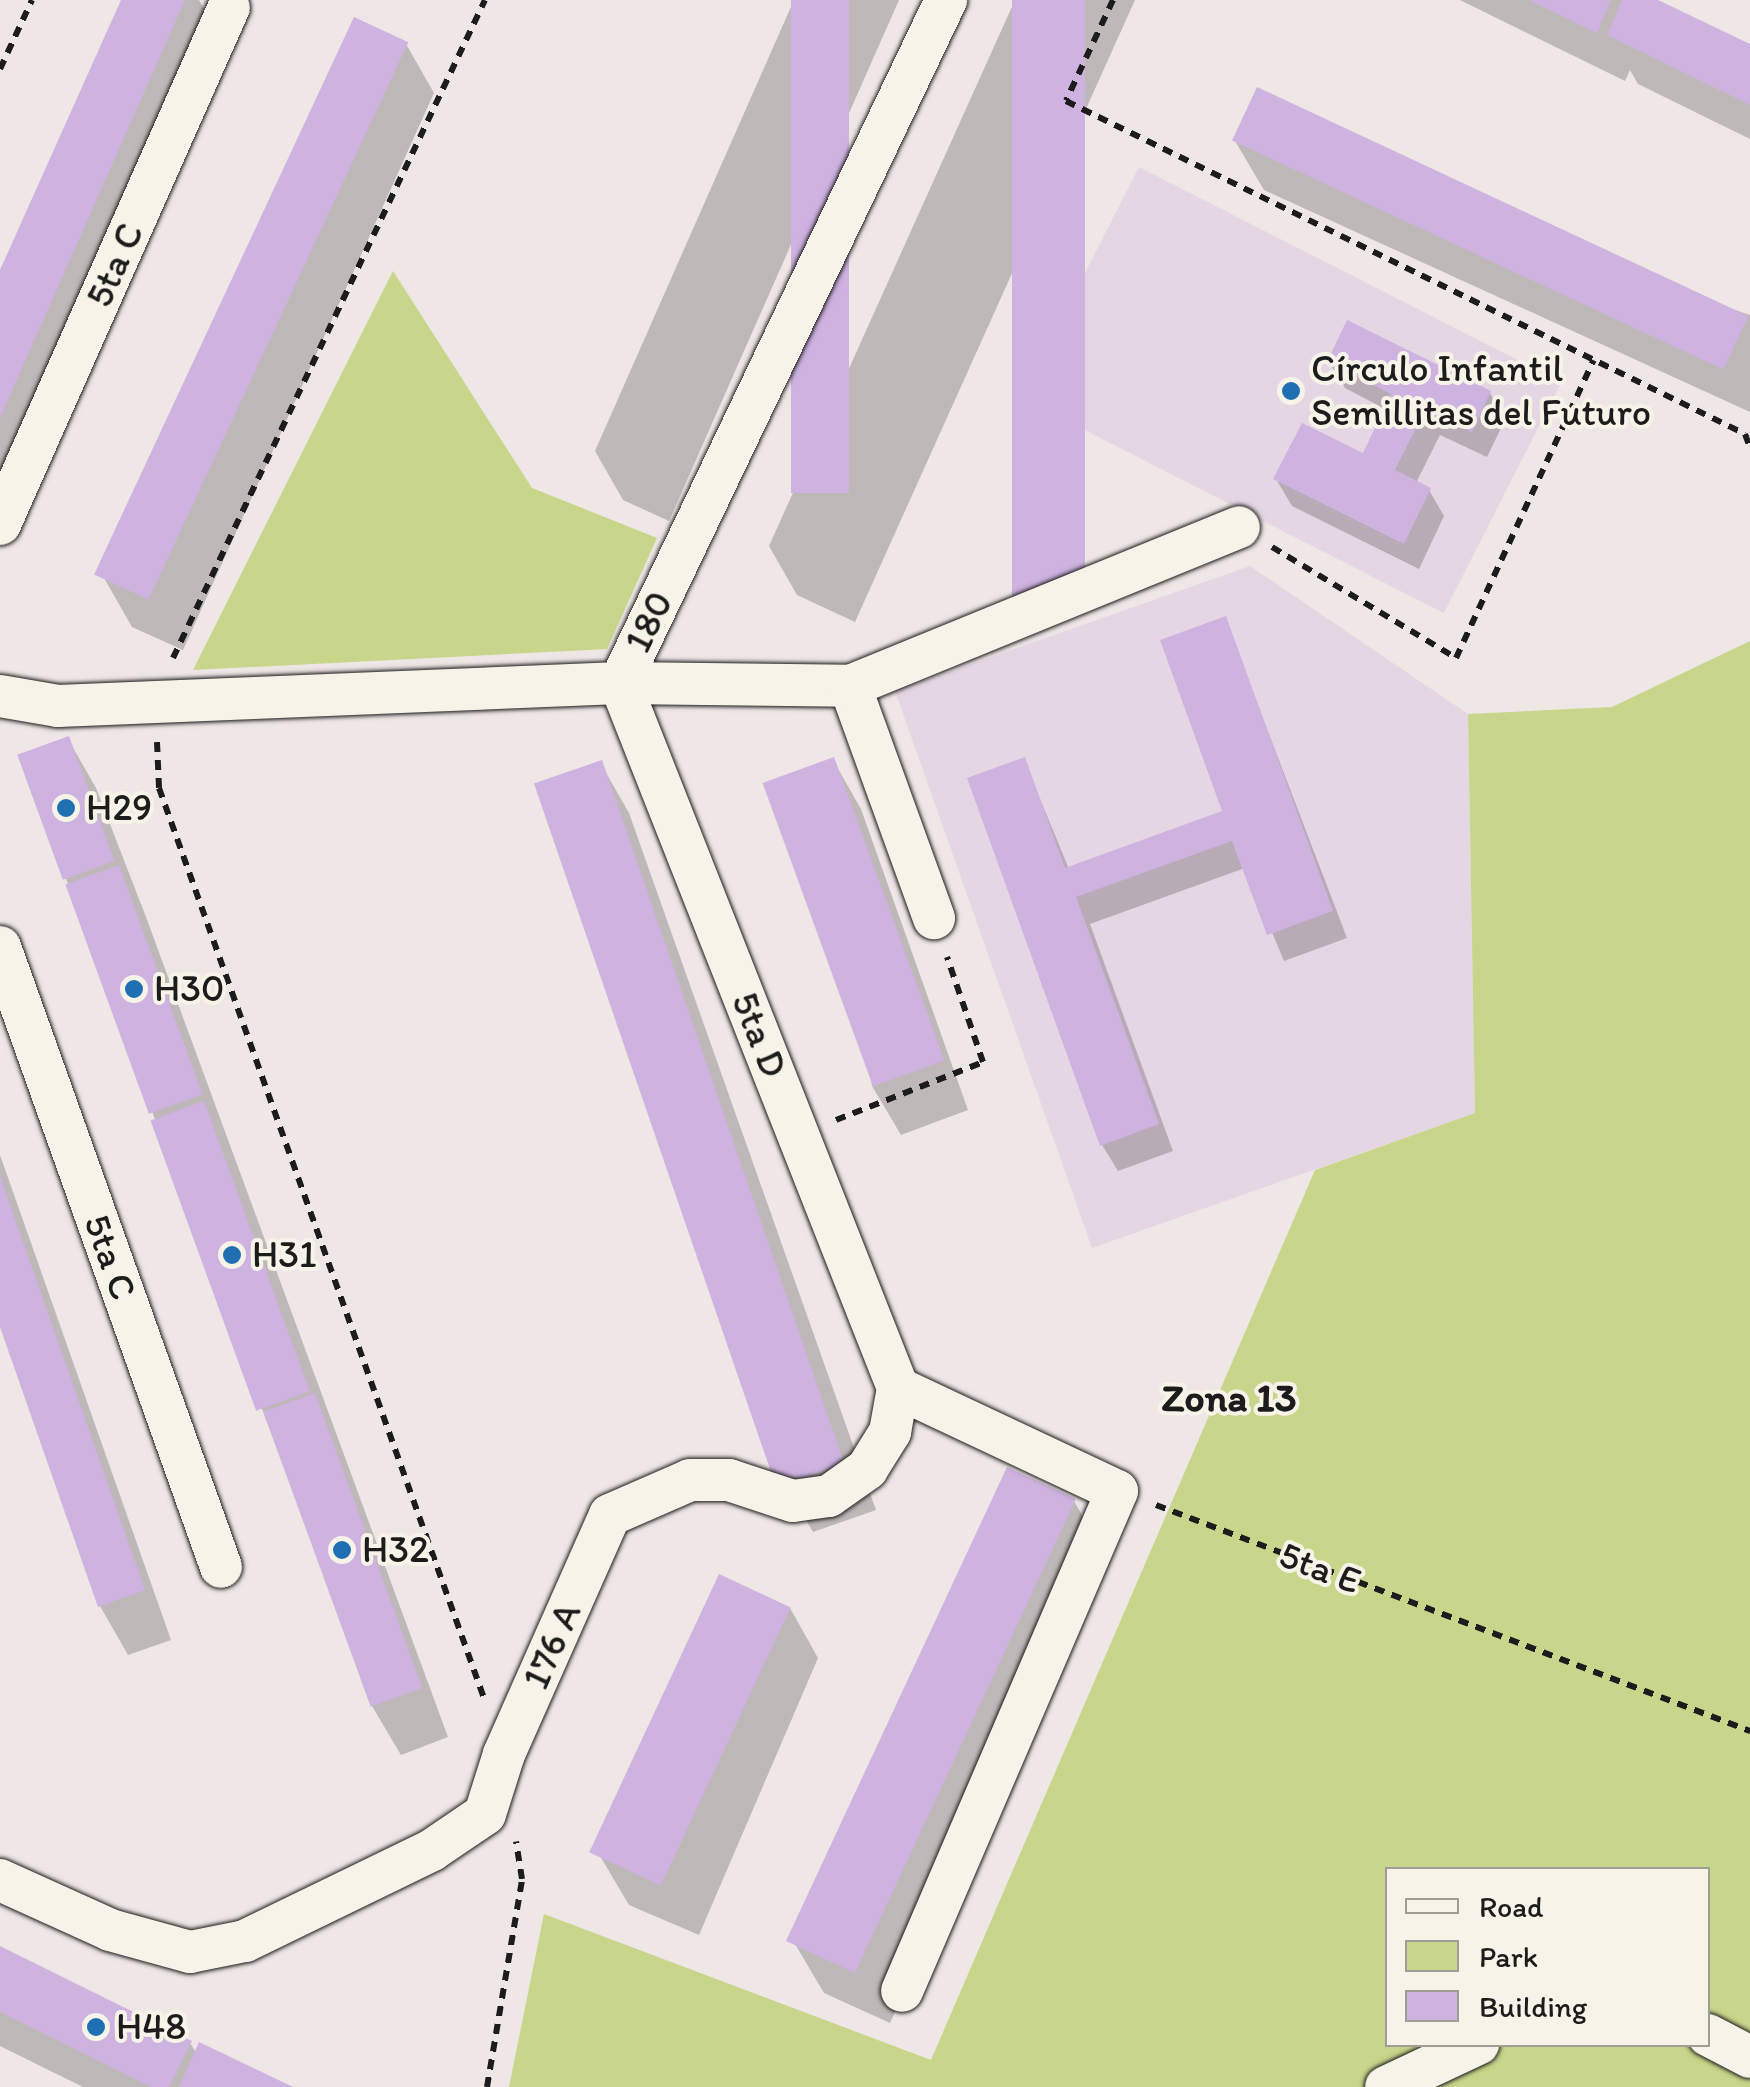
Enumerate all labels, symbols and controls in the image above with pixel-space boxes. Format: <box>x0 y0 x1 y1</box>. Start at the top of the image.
street label: 5ta C <box>76 216 154 314</box>
place label: Círculo Infantil Semillitas del Futuro <box>1311 346 1650 436</box>
marker: Círculo Infantil Semillitas del Futuro <box>1280 380 1302 402</box>
street label: 180 <box>615 584 683 660</box>
place label: H29 <box>86 785 152 831</box>
marker: H29 <box>55 797 77 819</box>
place label: H30 <box>154 966 224 1012</box>
marker: H30 <box>123 978 145 1000</box>
street label: 5ta D <box>721 986 797 1084</box>
street label: 5ta C <box>74 1208 146 1306</box>
place label: H31 <box>252 1232 317 1278</box>
marker: H31 <box>221 1244 243 1266</box>
district label: Zona 13 <box>1162 1373 1296 1421</box>
place label: H32 <box>362 1527 429 1573</box>
street label: 5ta E <box>1273 1532 1367 1604</box>
marker: H32 <box>331 1539 353 1561</box>
street label: 176 A <box>513 1596 591 1696</box>
legend <box>1385 1867 1710 2047</box>
text: Road <box>1479 1888 1544 1925</box>
text: Park <box>1479 1938 1538 1975</box>
text: Building <box>1479 1988 1587 2025</box>
place label: H48 <box>116 2004 186 2050</box>
marker: H48 <box>85 2016 107 2038</box>

